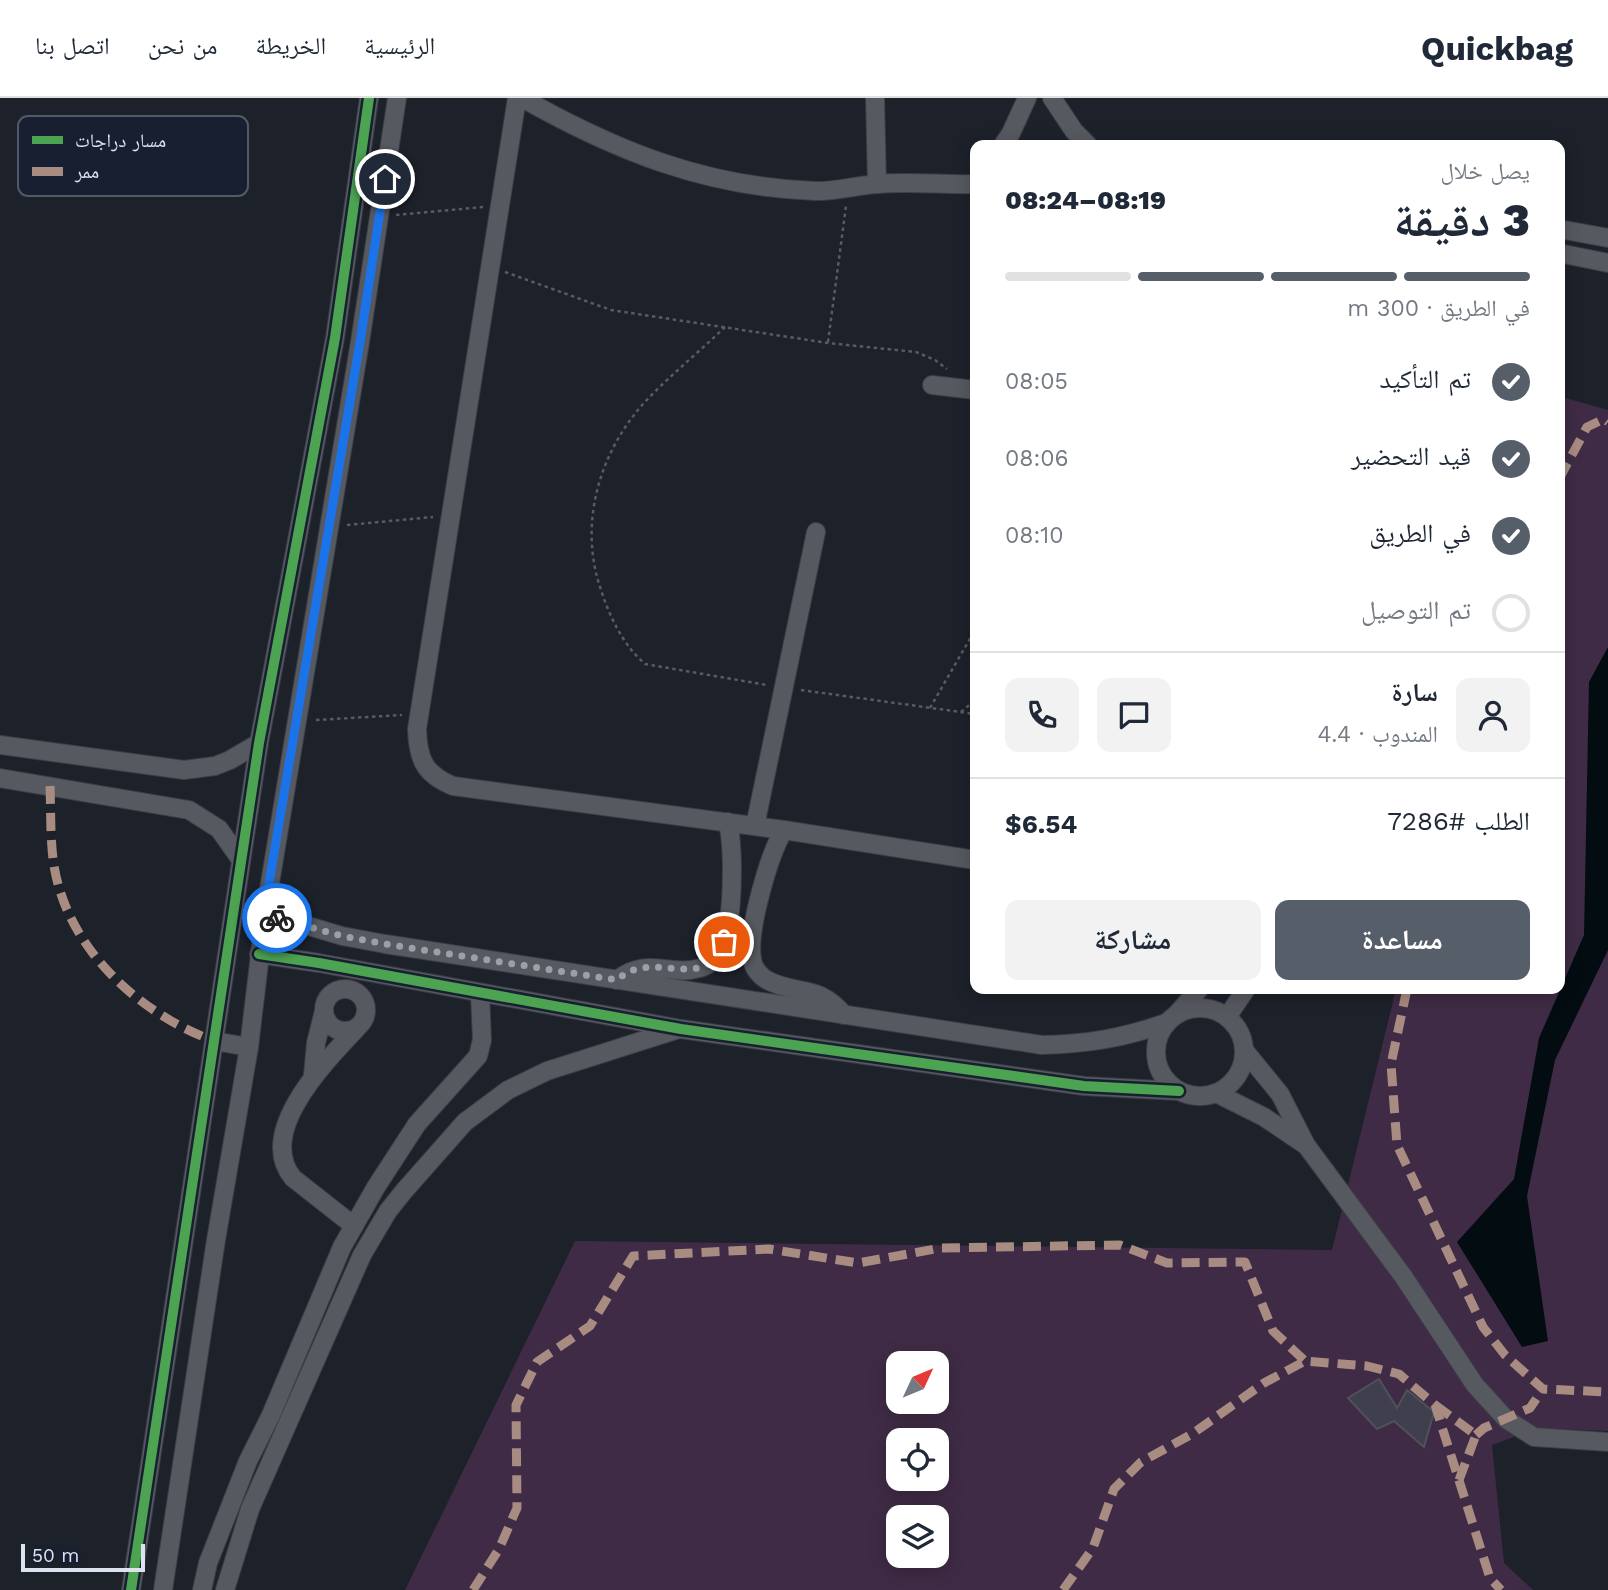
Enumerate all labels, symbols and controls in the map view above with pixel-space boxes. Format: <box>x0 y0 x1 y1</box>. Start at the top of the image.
text: Quickbag <box>1421 29 1573 68</box>
text: اتصل بنا <box>35 32 110 60</box>
text: من نحن <box>148 32 217 60</box>
text: الخريطة <box>255 32 326 60</box>
text: الرئيسية <box>364 32 435 60</box>
legend <box>18 116 248 196</box>
text: مسار دراجات <box>75 129 166 152</box>
pin <box>355 149 415 209</box>
text: يصل خلال <box>1440 158 1530 185</box>
text: ممر <box>74 160 99 183</box>
icon: home <box>366 160 404 198</box>
text: 08:19–08:24 <box>1005 185 1166 215</box>
text: 3 دقيقة <box>1394 193 1530 247</box>
text: في الطريق · 300 m <box>1347 295 1530 322</box>
icon: check <box>1492 363 1530 401</box>
text: تم التأكيد <box>1379 364 1471 394</box>
text: 08:05 <box>1005 368 1068 395</box>
icon: check <box>1492 440 1530 478</box>
text: قيد التحضير <box>1351 441 1471 471</box>
text: 08:06 <box>1005 445 1069 472</box>
icon: check <box>1492 517 1530 555</box>
text: في الطريق <box>1369 518 1471 548</box>
text: 08:10 <box>1005 522 1064 549</box>
text: تم التوصيل <box>1361 595 1471 625</box>
text: سارة <box>1391 677 1438 707</box>
button: phone <box>1005 678 1079 752</box>
button: chat <box>1097 678 1171 752</box>
button: person <box>1456 678 1530 752</box>
text: المندوب · 4.4 <box>1317 721 1438 748</box>
text: الطلب #7286 <box>1387 806 1530 836</box>
text: $6.54 <box>1005 809 1077 839</box>
courier <box>242 883 312 953</box>
icon: bike <box>258 899 296 937</box>
button: مشاركة <box>1005 900 1261 980</box>
button: مساعدة <box>1275 900 1530 980</box>
pin <box>694 912 754 972</box>
icon: bag <box>705 923 743 961</box>
north arrow <box>886 1351 948 1414</box>
map controls <box>886 1351 949 1568</box>
button: locate <box>886 1428 949 1491</box>
button: layers <box>886 1505 949 1568</box>
scale bar <box>21 1541 145 1573</box>
text: 50 m <box>32 1544 79 1567</box>

